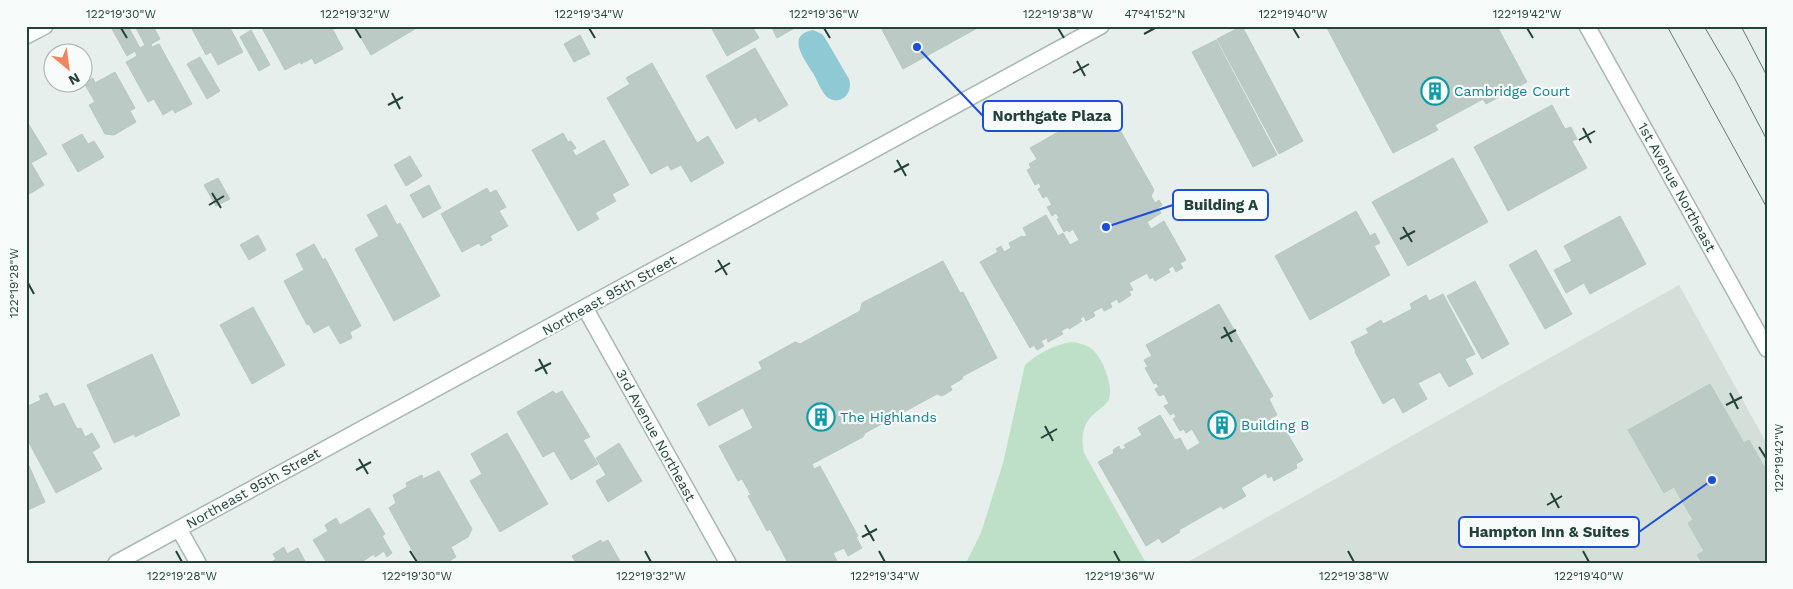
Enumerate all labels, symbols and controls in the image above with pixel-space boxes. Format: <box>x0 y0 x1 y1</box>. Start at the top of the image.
text: 122°19'30"W <box>86 7 156 21</box>
text: 122°19'32"W <box>320 7 390 21</box>
text: 122°19'34"W <box>554 7 624 21</box>
text: 122°19'36"W <box>789 7 859 21</box>
text: 122°19'38"W <box>1023 7 1093 21</box>
text: 47°41'52"N <box>1125 7 1185 21</box>
text: 122°19'40"W <box>1258 7 1328 21</box>
text: 122°19'42"W <box>1493 7 1562 21</box>
north arrow <box>42 42 92 92</box>
text: N <box>66 70 83 89</box>
building icon: Cambridge Court <box>1420 76 1450 106</box>
place label: Cambridge Court <box>1454 83 1570 99</box>
callout: Northgate Plaza <box>983 101 1122 131</box>
text: Northgate Plaza <box>993 107 1112 125</box>
street label: 1st Avenue Northeast <box>1635 120 1719 254</box>
callout: Building A <box>1173 190 1268 220</box>
text: Building A <box>1184 196 1259 214</box>
text: 122°19'28"W <box>7 248 21 318</box>
street label: Northeast 95th Street <box>539 251 679 339</box>
street label: 3rd Avenue Northeast <box>613 366 699 504</box>
building icon: The Highlands <box>806 402 836 432</box>
place label: The Highlands <box>840 409 937 425</box>
building icon: Building B <box>1207 410 1237 440</box>
place label: Building B <box>1241 417 1309 433</box>
text: 122°19'42"W <box>1772 423 1786 492</box>
street label: Northeast 95th Street <box>183 444 323 532</box>
callout: Hampton Inn & Suites <box>1459 517 1639 547</box>
text: Hampton Inn & Suites <box>1469 523 1629 541</box>
text: 122°19'28"W <box>147 569 217 583</box>
text: 122°19'30"W <box>382 569 452 583</box>
text: 122°19'32"W <box>616 569 686 583</box>
text: 122°19'34"W <box>850 569 920 583</box>
text: 122°19'36"W <box>1085 569 1155 583</box>
text: 122°19'38"W <box>1319 569 1389 583</box>
text: 122°19'40"W <box>1554 569 1624 583</box>

